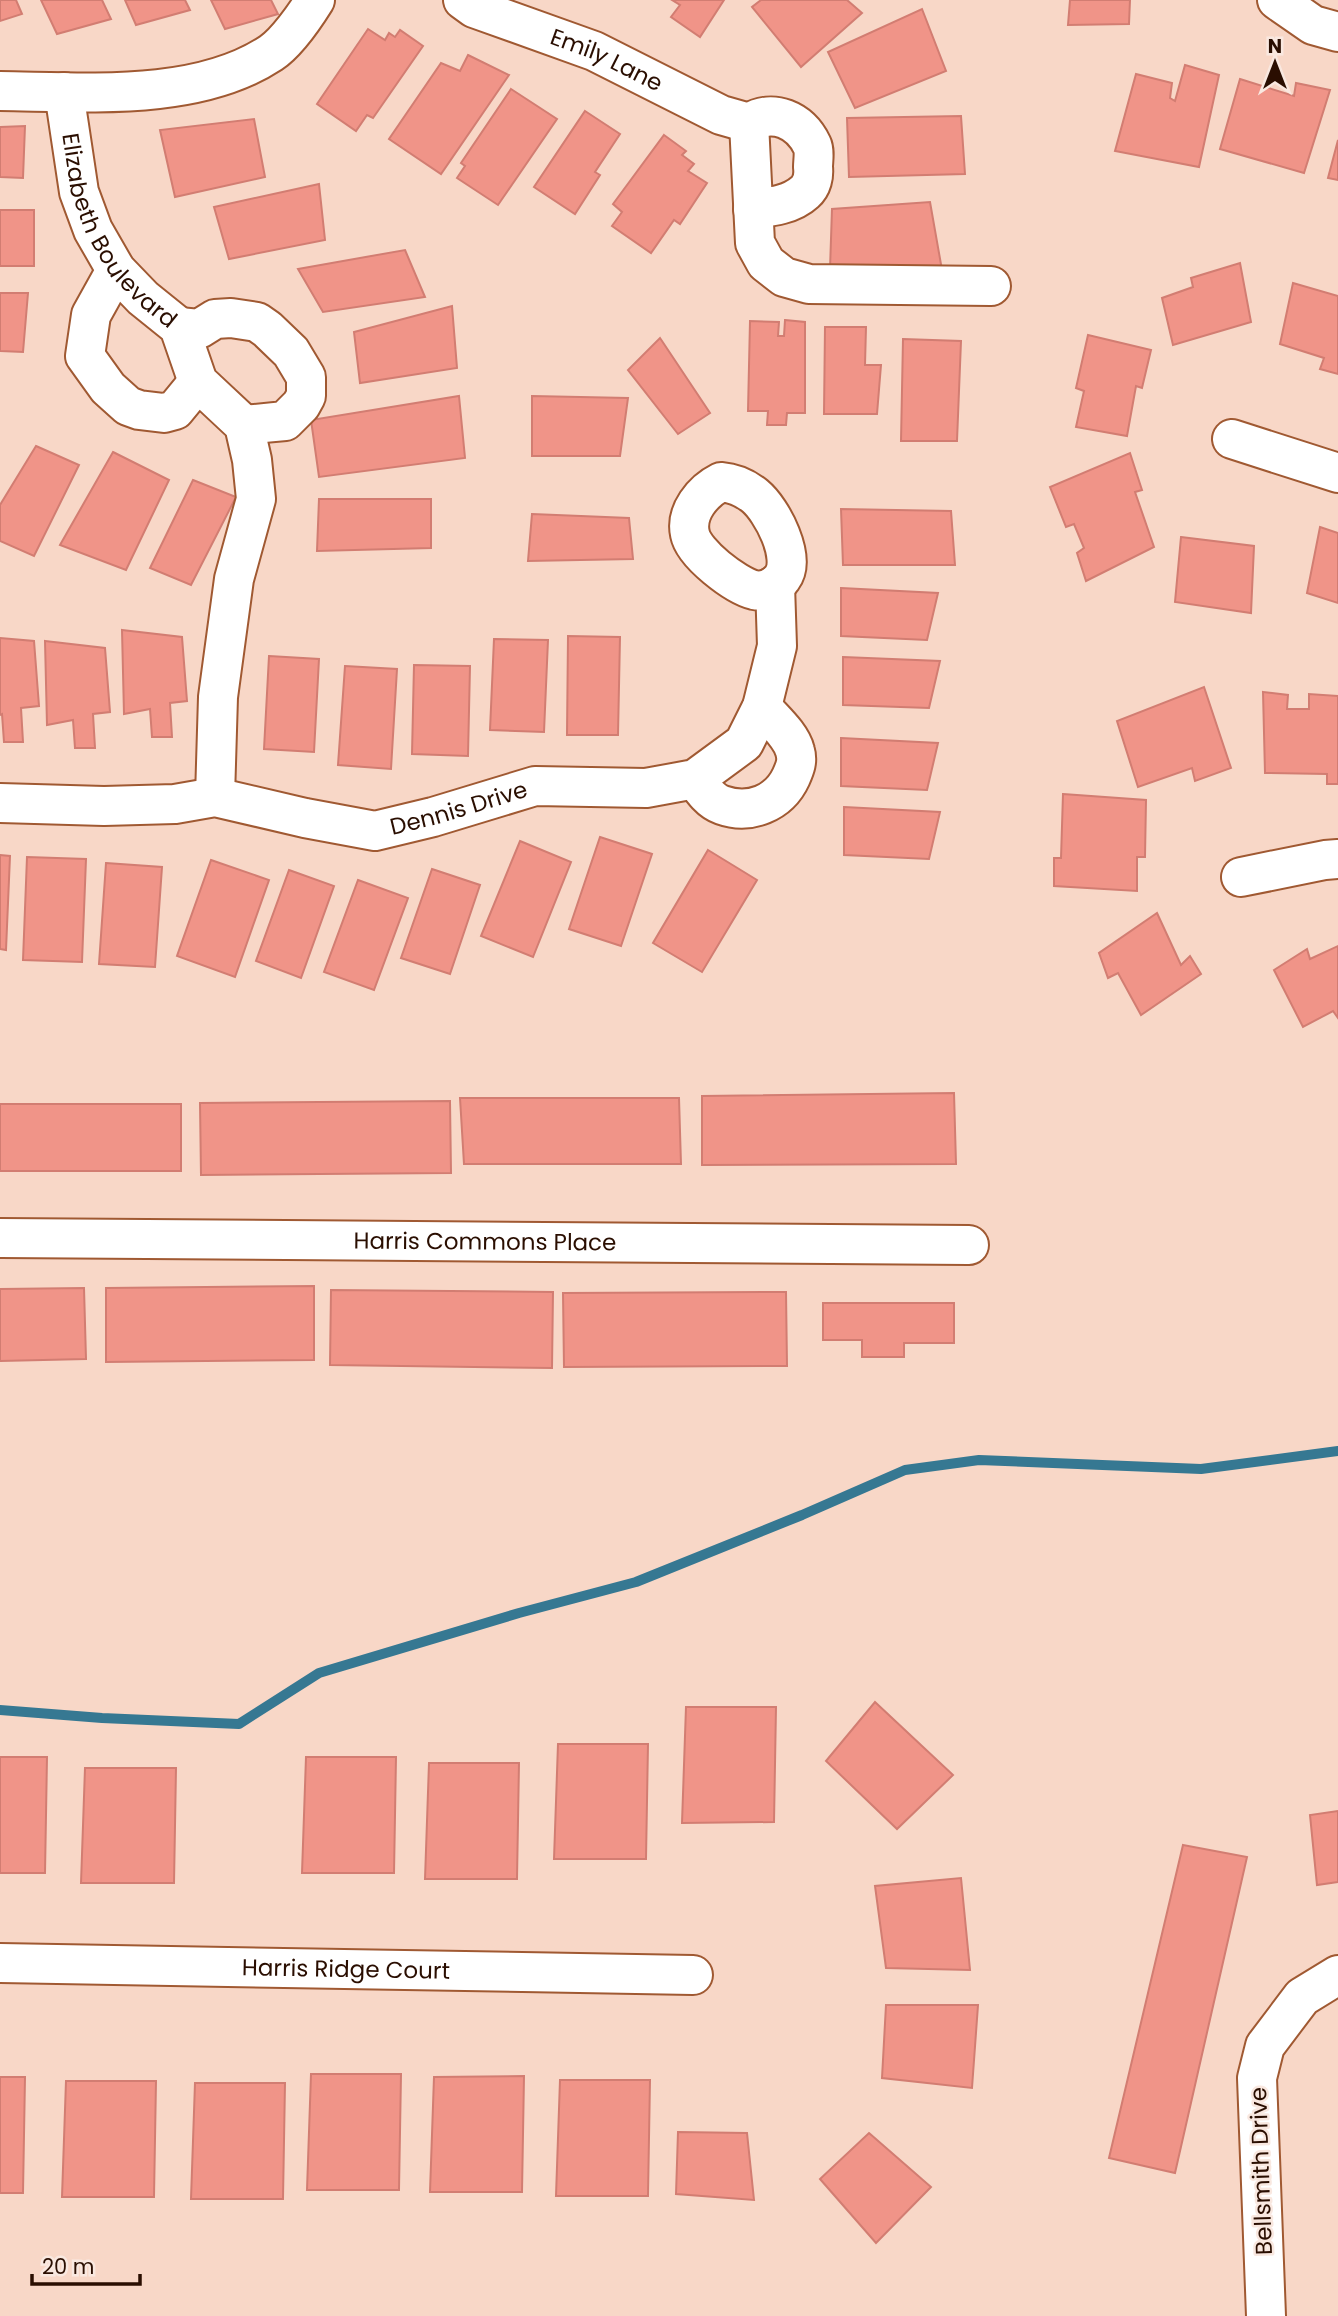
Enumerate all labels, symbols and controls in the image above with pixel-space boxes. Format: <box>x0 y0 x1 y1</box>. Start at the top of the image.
street label: Emily Lane <box>546 21 668 99</box>
north arrow <box>1240 28 1310 98</box>
text: N <box>1268 33 1282 60</box>
street label: Elizabeth Boulevard <box>54 131 184 335</box>
street label: Dennis Drive <box>387 773 531 843</box>
street label: Harris Commons Place <box>353 1225 617 1258</box>
street label: Harris Ridge Court <box>242 1951 450 1987</box>
street label: Bellsmith Drive <box>1242 2087 1280 2255</box>
scale bar <box>32 2242 140 2286</box>
text: 20 m <box>42 2252 95 2281</box>

